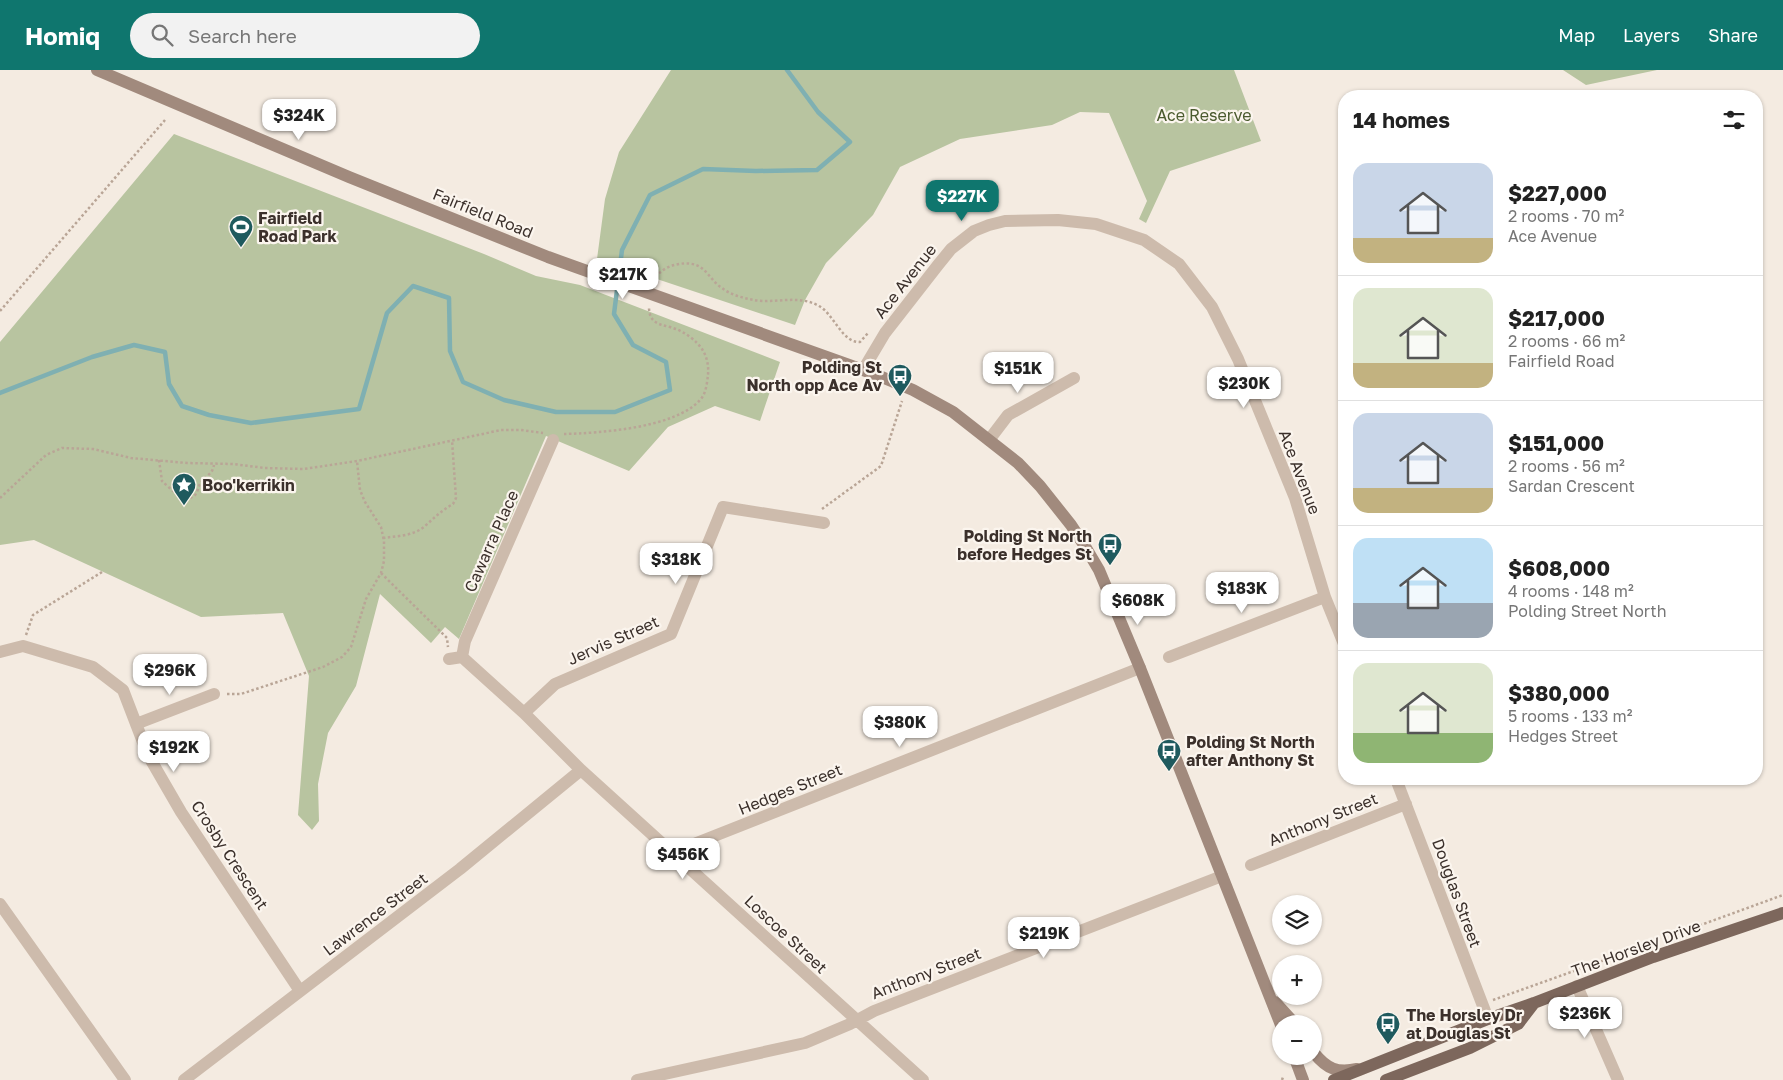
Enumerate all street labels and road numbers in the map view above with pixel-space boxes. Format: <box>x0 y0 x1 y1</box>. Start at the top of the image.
street label: Fairfield Road <box>430 184 536 242</box>
street label: Ace Avenue <box>870 240 940 322</box>
street label: Ace Avenue <box>1275 427 1325 517</box>
street label: Cawarra Place <box>460 487 522 595</box>
street label: Jervis Street <box>564 611 662 669</box>
street label: Hedges Street <box>735 759 845 819</box>
street label: Anthony Street <box>1265 788 1381 850</box>
street label: Crosby Crescent <box>187 797 273 913</box>
street label: Douglas Street <box>1428 836 1486 950</box>
street label: Lawrence Street <box>319 868 431 960</box>
street label: Loscoe Street <box>740 891 832 977</box>
street label: The Horsley Drive <box>1569 915 1703 981</box>
street label: Anthony Street <box>868 943 984 1003</box>

